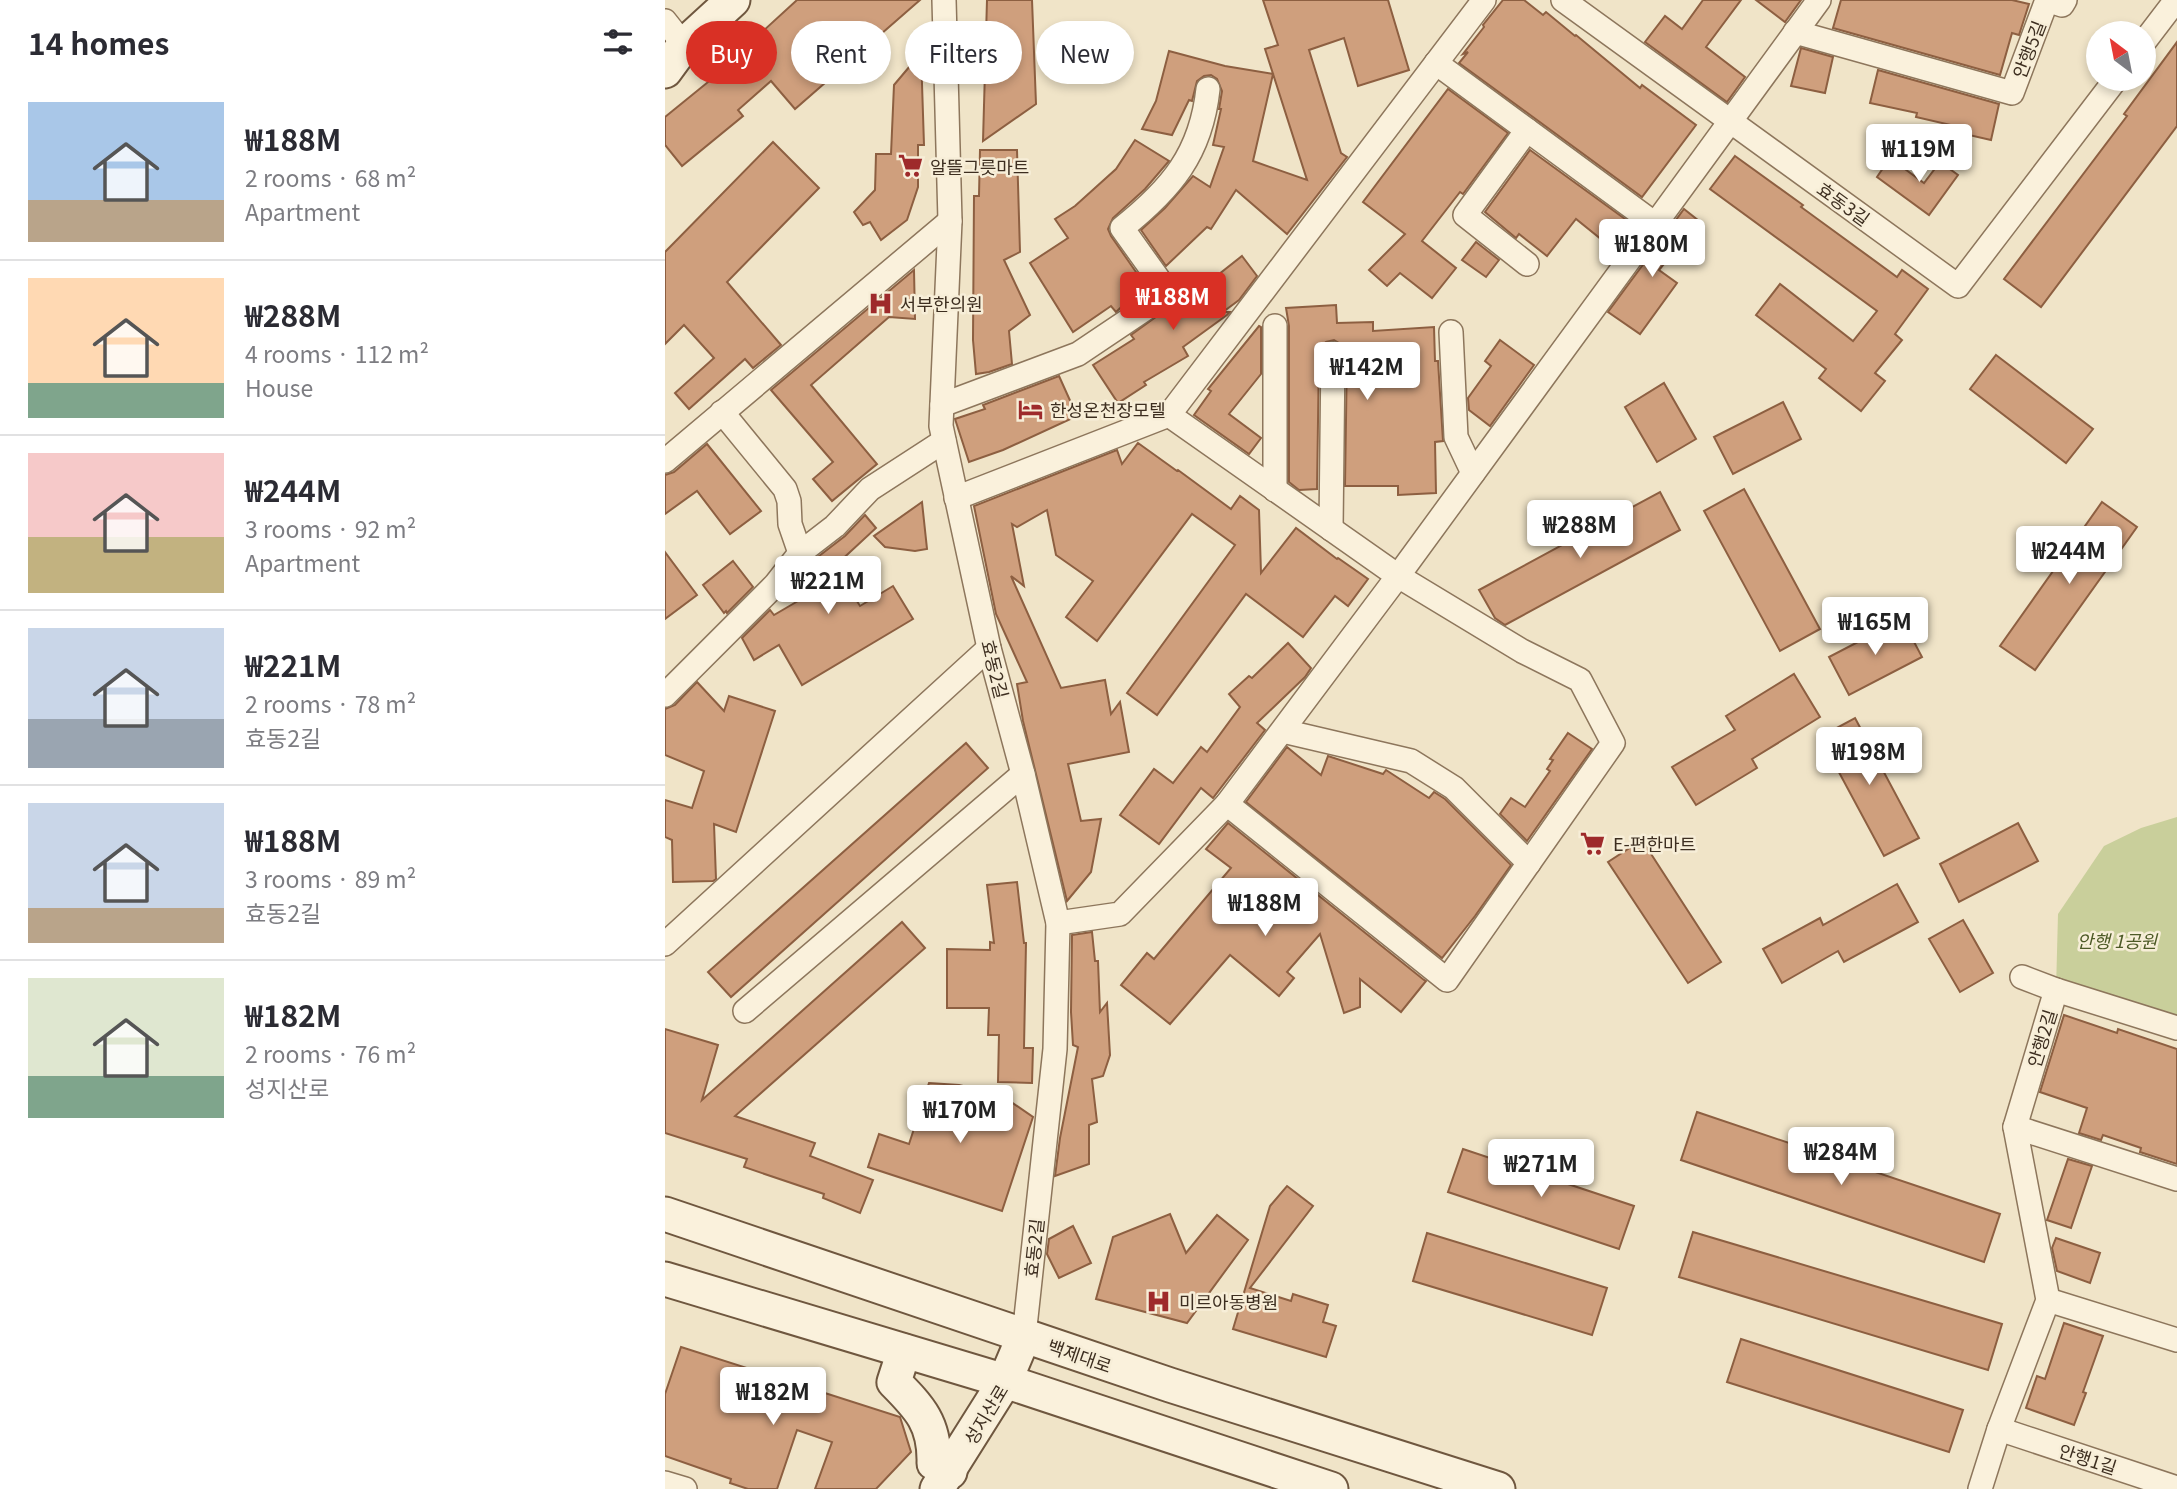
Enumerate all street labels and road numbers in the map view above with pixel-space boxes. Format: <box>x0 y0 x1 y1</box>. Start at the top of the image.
street label: 안행5길 <box>2005 16 2051 82</box>
street label: 효동3길 <box>1812 175 1876 231</box>
street label: 효동2길 <box>976 637 1016 701</box>
street label: 안행2길 <box>2020 1006 2062 1070</box>
street label: 효동2길 <box>1017 1217 1049 1279</box>
street label: 백제대로 <box>1044 1332 1116 1378</box>
street label: 성지산로 <box>957 1379 1013 1449</box>
street label: 안행1길 <box>2056 1436 2120 1480</box>

